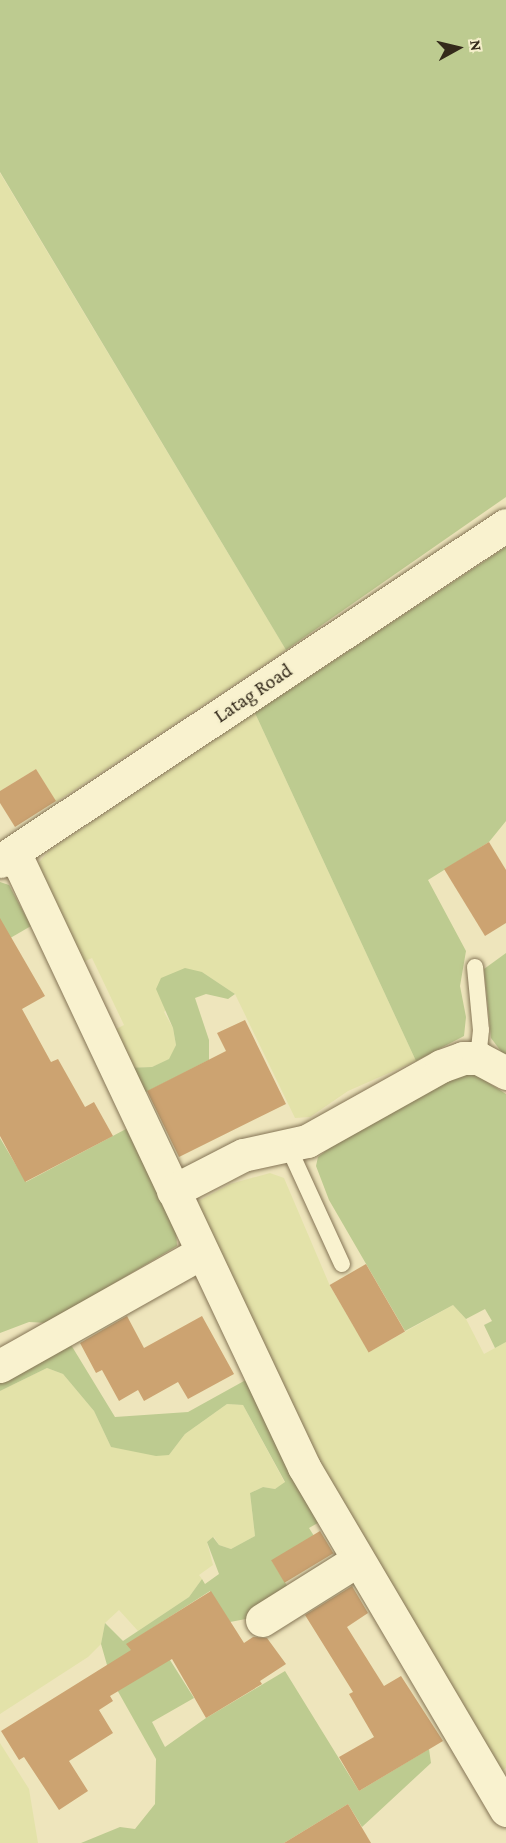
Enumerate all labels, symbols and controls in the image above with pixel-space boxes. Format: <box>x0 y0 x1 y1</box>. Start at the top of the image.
north arrow <box>428 18 488 78</box>
text: N <box>467 39 485 52</box>
street label: Latag Road <box>209 658 297 728</box>

